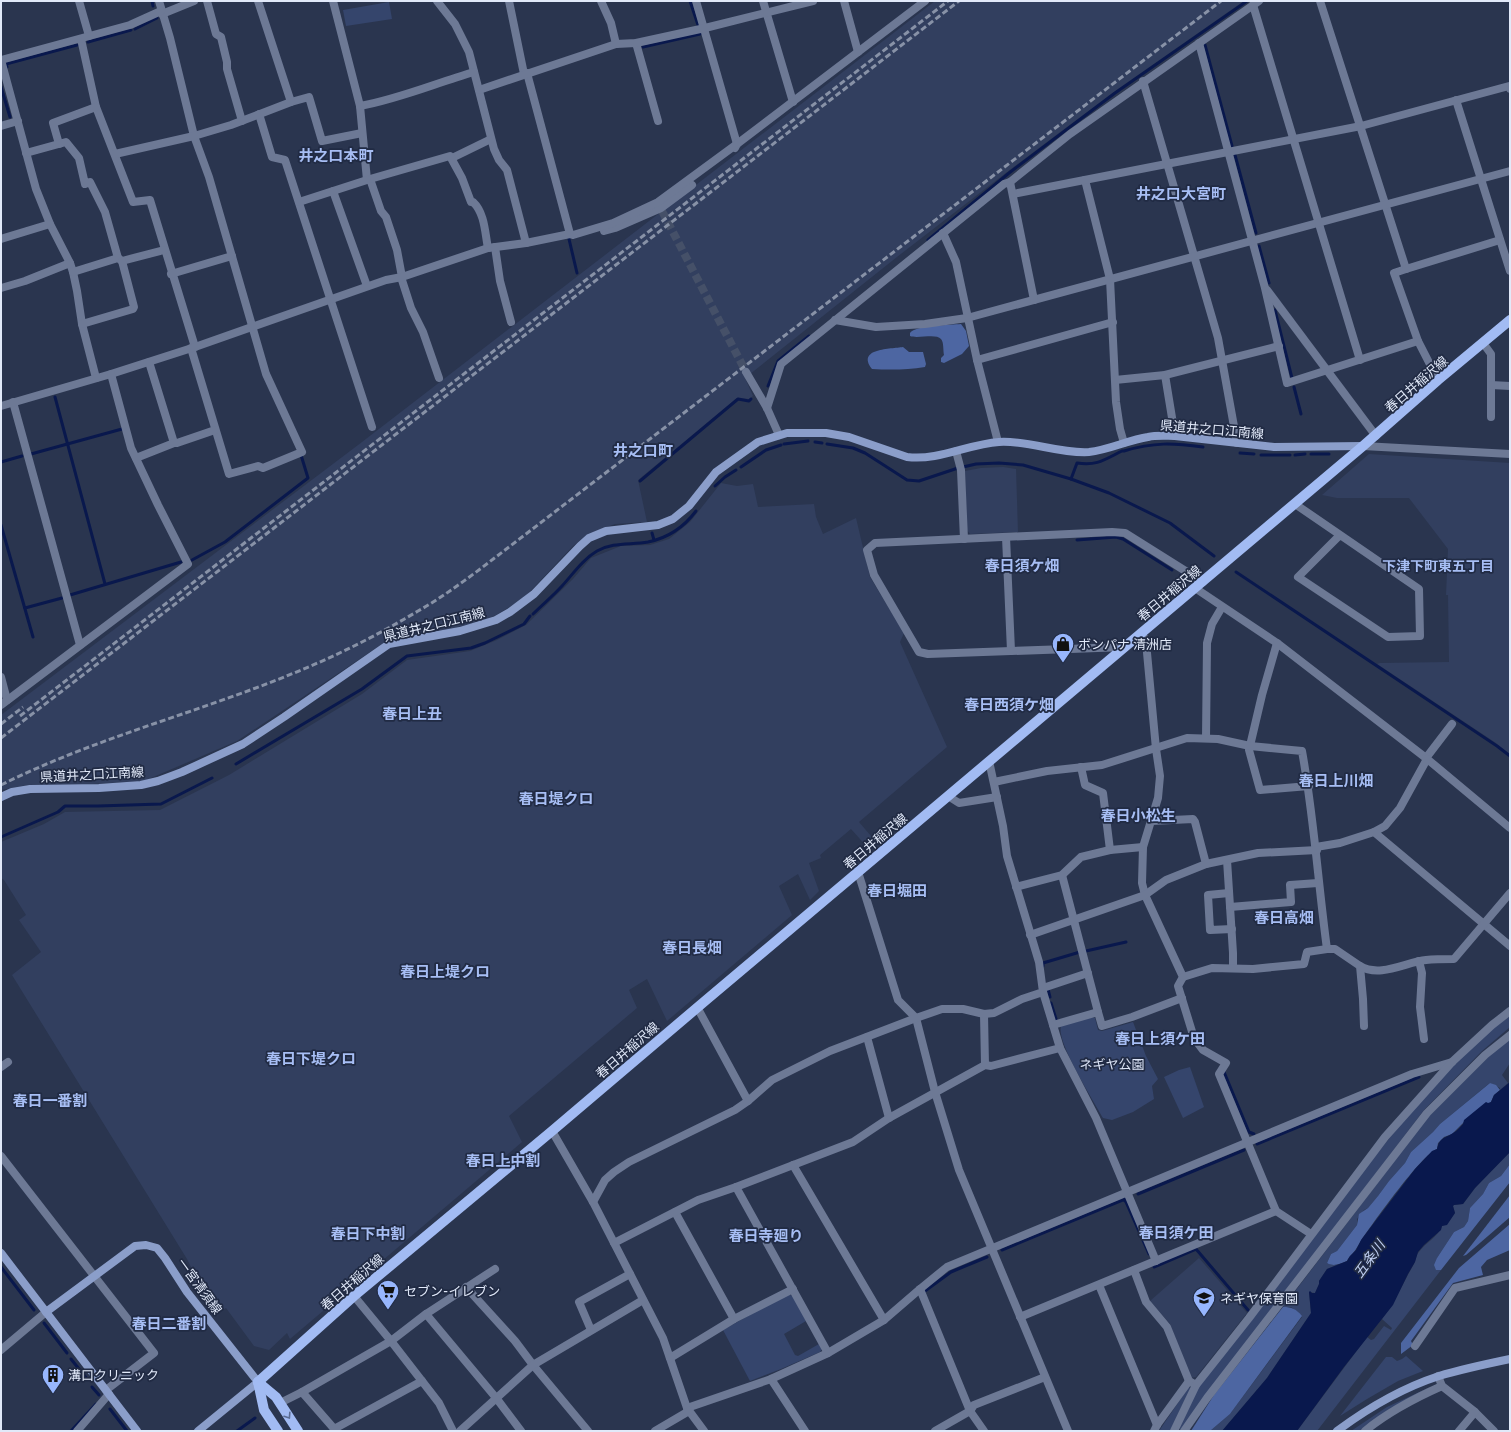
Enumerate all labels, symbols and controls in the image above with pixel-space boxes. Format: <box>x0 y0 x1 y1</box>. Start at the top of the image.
district label: 井之口本町 <box>298 146 374 165</box>
district label: 井之口大宮町 <box>1136 184 1226 203</box>
street label: 春日井稲沢線 <box>1381 352 1451 416</box>
street label: 県道井之口江南線 <box>1159 416 1265 442</box>
district label: 井之口町 <box>613 441 673 460</box>
district label: 春日須ケ畑 <box>984 556 1060 575</box>
district label: 下津下町東五丁目 <box>1382 557 1494 575</box>
street label: 春日井稲沢線 <box>1134 562 1205 625</box>
street label: 県道井之口江南線 <box>382 604 487 645</box>
shop icon: ボンパナ 清洲店 <box>1050 631 1076 664</box>
place label: ボンパナ 清洲店 <box>1078 636 1172 653</box>
district label: 春日西須ケ畑 <box>964 695 1054 714</box>
district label: 春日上丑 <box>382 704 442 723</box>
street label: 県道井之口江南線 <box>40 763 144 786</box>
district label: 春日上川畑 <box>1298 771 1374 790</box>
district label: 春日堤クロ <box>518 789 594 808</box>
district label: 春日小松生 <box>1100 806 1176 825</box>
street label: 春日井稲沢線 <box>840 810 911 873</box>
district label: 春日堀田 <box>867 881 927 900</box>
district label: 春日高畑 <box>1254 908 1314 927</box>
district label: 春日長畑 <box>662 938 722 957</box>
district label: 春日上堤クロ <box>400 962 490 981</box>
street label: 春日井稲沢線 <box>592 1018 662 1082</box>
district label: 春日上須ケ田 <box>1115 1029 1205 1048</box>
district label: 春日下堤クロ <box>266 1049 356 1068</box>
park label: ネギヤ公園 <box>1079 1056 1145 1073</box>
district label: 春日一番割 <box>12 1091 88 1110</box>
district label: 春日上中割 <box>465 1151 541 1170</box>
district label: 春日須ケ田 <box>1138 1223 1214 1242</box>
district label: 春日下中割 <box>330 1224 406 1243</box>
district label: 春日寺廻り <box>728 1226 804 1245</box>
water label: 五条川 <box>1349 1235 1390 1281</box>
street label: 春日井稲沢線 <box>317 1250 387 1314</box>
street label: 一宮清須線 <box>174 1255 226 1318</box>
supermarket icon: セブン-イレブン <box>375 1278 401 1311</box>
place label: セブン-イレブン <box>404 1283 500 1300</box>
school or university icon: ネギヤ保育園 <box>1191 1285 1217 1318</box>
place label: ネギヤ保育園 <box>1220 1290 1298 1307</box>
district label: 春日二番割 <box>131 1314 207 1333</box>
building icon: 溝口クリニック <box>40 1362 66 1395</box>
place label: 溝口クリニック <box>68 1367 159 1384</box>
one-way arrow <box>283 1412 291 1419</box>

